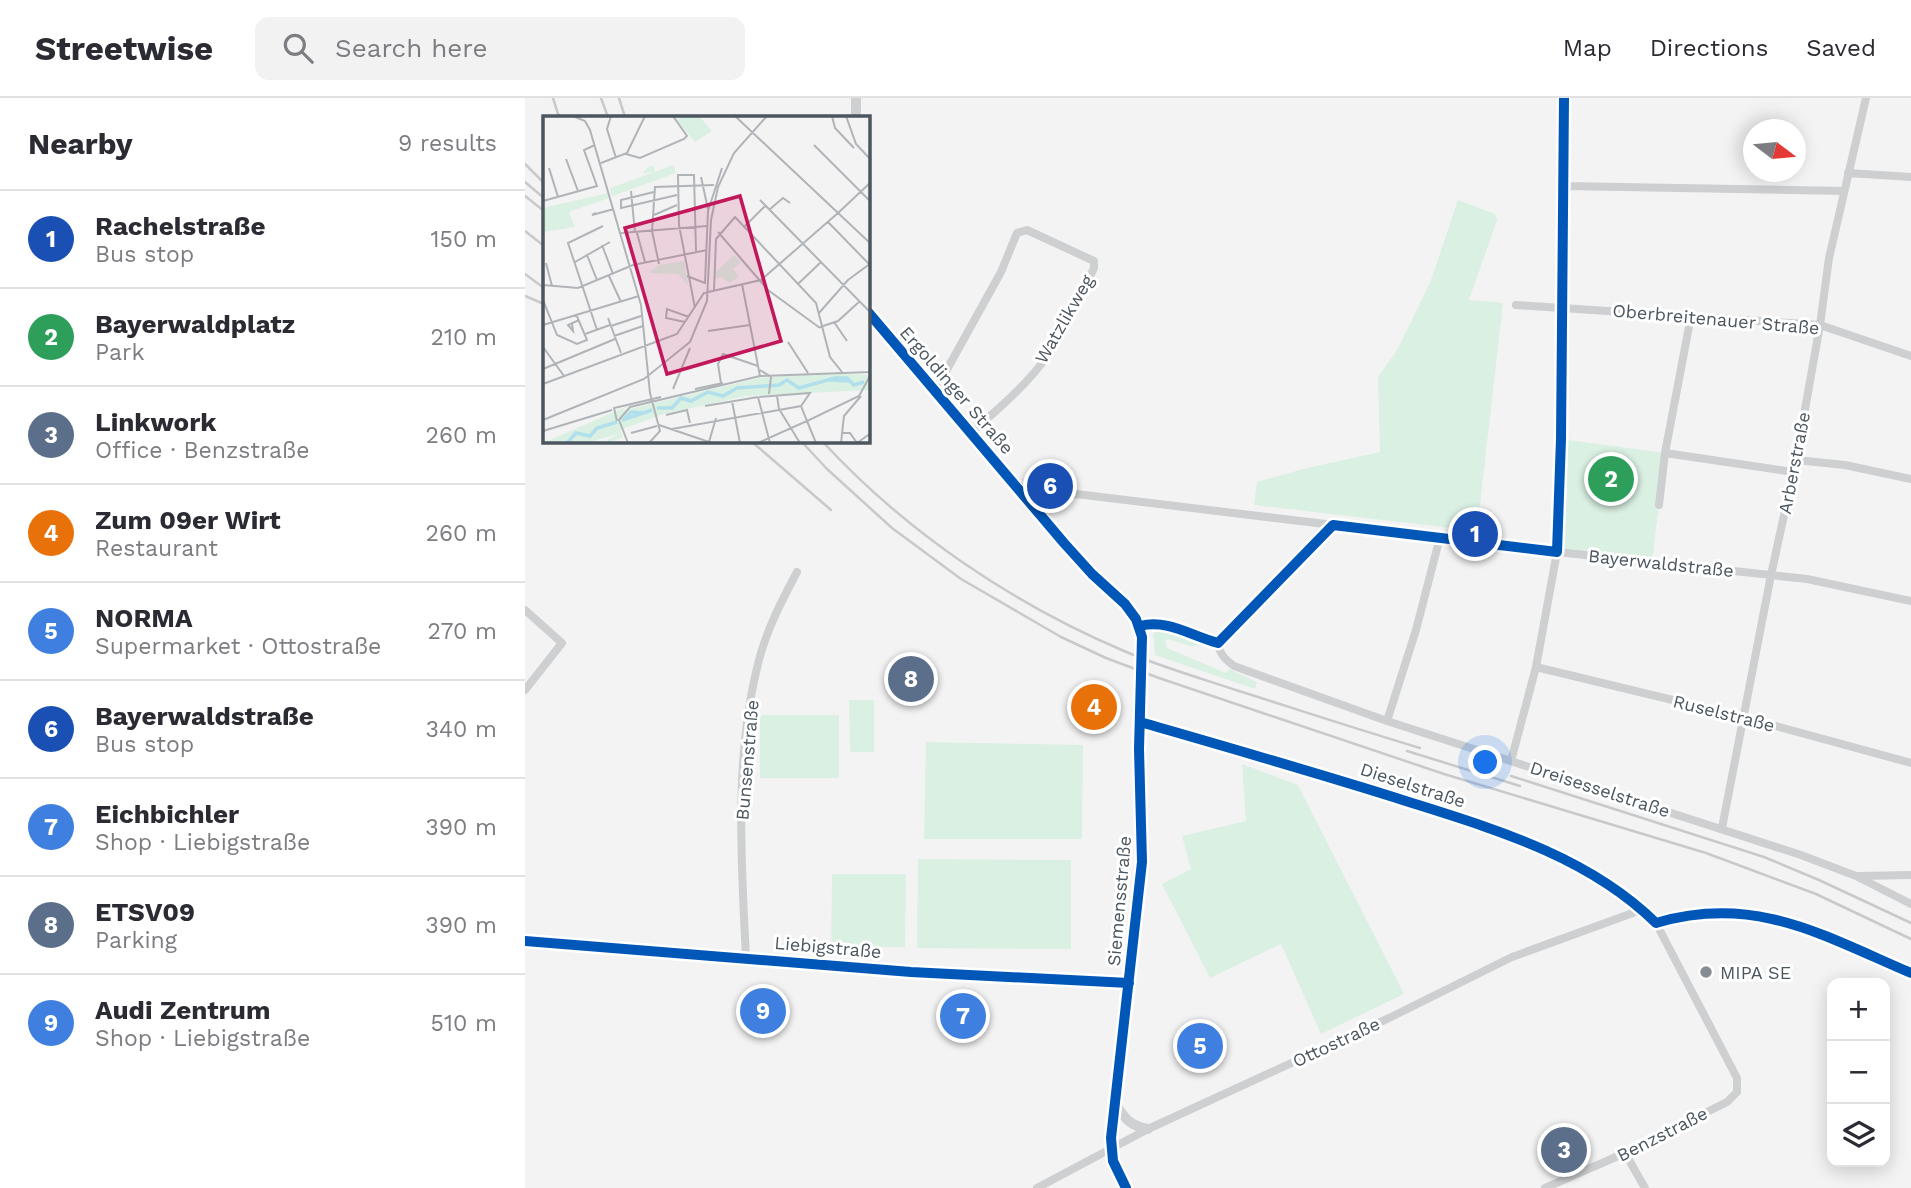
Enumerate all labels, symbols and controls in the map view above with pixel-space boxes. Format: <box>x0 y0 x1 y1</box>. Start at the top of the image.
search box <box>255 17 745 80</box>
text: Streetwise <box>35 29 213 68</box>
icon: search <box>279 29 317 67</box>
text: Search here <box>335 33 487 63</box>
text: Map <box>1563 34 1612 62</box>
text: Directions <box>1650 34 1768 62</box>
text: Saved <box>1806 34 1876 62</box>
inset map <box>543 116 870 443</box>
north arrow <box>1743 119 1806 182</box>
text: Nearby <box>28 126 133 161</box>
text: 9 results <box>398 130 497 157</box>
text: Rachelstraße <box>95 211 265 241</box>
text: 1 <box>46 226 56 253</box>
text: 150 m <box>431 226 497 253</box>
text: Bus stop <box>95 241 194 268</box>
street label: Watzlikweg <box>1030 271 1098 367</box>
street label: Oberbreitenauer Straße <box>1612 299 1820 339</box>
text: Bayerwaldplatz <box>95 309 295 339</box>
street label: Ergoldinger Straße <box>896 322 1018 458</box>
text: 2 <box>44 324 58 351</box>
text: 210 m <box>431 324 497 351</box>
text: Park <box>95 339 144 366</box>
text: Linkwork <box>95 407 217 437</box>
street label: Arberstraße <box>1774 410 1814 516</box>
text: 3 <box>44 422 58 449</box>
text: 260 m <box>426 422 497 449</box>
text: Office · Benzstraße <box>95 437 310 464</box>
pin: 2 <box>1588 453 1634 505</box>
pin: 6 <box>1027 460 1073 512</box>
text: Zum 09er Wirt <box>95 505 281 535</box>
pin: 1 <box>1452 508 1498 560</box>
text: 4 <box>44 520 58 547</box>
text: 260 m <box>426 520 497 547</box>
text: Restaurant <box>95 535 218 562</box>
street label: Bayerwaldstraße <box>1587 545 1735 581</box>
text: NORMA <box>95 603 193 633</box>
text: 5 <box>44 618 58 645</box>
text: 270 m <box>428 618 497 645</box>
text: Supermarket · Ottostraße <box>95 633 381 660</box>
pin: 8 <box>888 653 934 705</box>
pin: 4 <box>1071 681 1117 733</box>
street label: Ruselstraße <box>1671 690 1777 736</box>
street label: Bunsenstraße <box>731 699 763 821</box>
text: Bayerwaldstraße <box>95 701 314 731</box>
text: 6 <box>44 716 58 743</box>
text: 340 m <box>425 716 497 743</box>
text: Bus stop <box>95 731 194 758</box>
your location <box>1468 745 1502 779</box>
street label: Dreisesselstraße <box>1527 757 1673 821</box>
street label: Dieselstraße <box>1358 758 1468 812</box>
text: Eichbichler <box>95 799 239 829</box>
text: 7 <box>44 814 58 841</box>
text: 390 m <box>425 814 497 841</box>
text: Shop · Liebigstraße <box>95 829 310 856</box>
street label: Siemensstraße <box>1103 835 1135 967</box>
text: ETSV09 <box>95 897 195 927</box>
text: 8 <box>44 912 58 939</box>
text: 390 m <box>425 912 497 939</box>
text: Parking <box>95 927 177 954</box>
street label: Liebigstraße <box>774 932 882 962</box>
place label: MIPA SE <box>1720 962 1791 983</box>
marker: MIPA SE <box>1698 964 1714 980</box>
map controls <box>1827 978 1890 1167</box>
button: + <box>1827 978 1890 1041</box>
pin: 9 <box>740 985 786 1037</box>
pin: 7 <box>940 990 986 1042</box>
text: Audi Zentrum <box>95 995 270 1025</box>
text: 9 <box>44 1010 58 1037</box>
text: 510 m <box>431 1010 497 1037</box>
street label: Ottostraße <box>1289 1013 1383 1071</box>
pin: 5 <box>1177 1020 1223 1072</box>
text: Shop · Liebigstraße <box>95 1025 310 1052</box>
button: − <box>1827 1041 1890 1104</box>
street label: Benzstraße <box>1613 1102 1711 1166</box>
button: layers <box>1827 1104 1890 1167</box>
pin: 3 <box>1541 1124 1587 1176</box>

